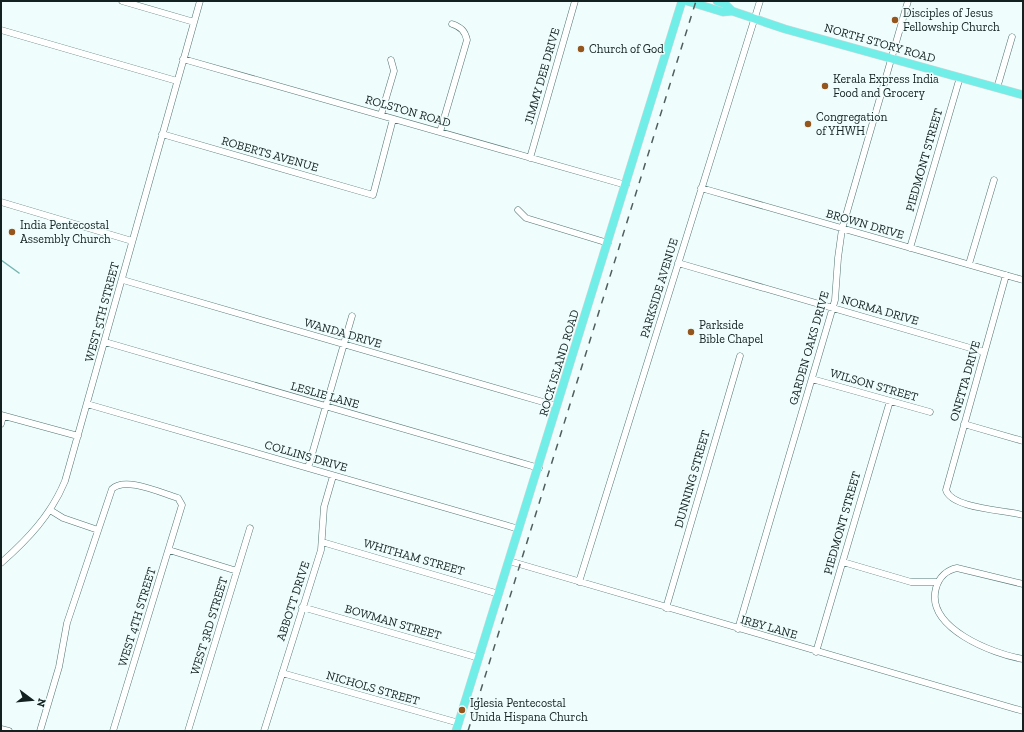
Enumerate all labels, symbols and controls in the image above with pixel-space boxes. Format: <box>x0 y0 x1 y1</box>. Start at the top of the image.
place label: Disciples of Jesus Fellowship Church <box>903 6 1000 34</box>
marker: Disciples of Jesus Fellowship Church <box>890 15 900 25</box>
street label: NORTH STORY ROAD <box>823 20 937 66</box>
street label: JIMMY DEE DRIVE <box>522 26 562 126</box>
place label: Church of God <box>589 42 664 56</box>
marker: Church of God <box>576 44 586 54</box>
place label: Kerala Express India Food and Grocery <box>833 72 939 100</box>
marker: Kerala Express India Food and Grocery <box>820 81 830 91</box>
street label: ROLSTON ROAD <box>364 92 452 130</box>
street label: PIEDMONT STREET <box>903 106 946 213</box>
place label: Congregation of YHWH <box>816 110 887 138</box>
marker: Congregation of YHWH <box>803 119 813 129</box>
street label: ROBERTS AVENUE <box>220 133 320 175</box>
street label: BROWN DRIVE <box>824 206 906 242</box>
place label: India Pentecostal Assembly Church <box>20 218 111 246</box>
marker: India Pentecostal Assembly Church <box>7 227 17 237</box>
street label: PARKSIDE AVENUE <box>637 236 681 340</box>
street label: WEST 5TH STREET <box>82 260 122 363</box>
street label: GARDEN OAKS DRIVE <box>786 289 832 407</box>
street label: NORMA DRIVE <box>840 292 920 328</box>
street label: ROCK ISLAND ROAD <box>536 308 582 418</box>
street label: WANDA DRIVE <box>303 315 383 351</box>
place label: Parkside Bible Chapel <box>699 318 763 346</box>
marker: Parkside Bible Chapel <box>686 327 696 337</box>
street label: ONETTA DRIVE <box>947 339 983 423</box>
street label: WILSON STREET <box>828 366 920 404</box>
street label: LESLIE LANE <box>289 379 361 411</box>
street label: DUNNING STREET <box>671 428 713 530</box>
street label: COLLINS DRIVE <box>263 437 349 475</box>
street label: PIEDMONT STREET <box>821 469 864 576</box>
street label: WHITHAM STREET <box>362 536 467 578</box>
street label: ABBOTT DRIVE <box>274 559 312 643</box>
street label: WEST 4TH STREET <box>115 565 159 668</box>
street label: WEST 3RD STREET <box>187 575 231 677</box>
street label: BOWMAN STREET <box>343 602 443 643</box>
street label: IRBY LANE <box>739 612 799 642</box>
street label: NICHOLS STREET <box>325 668 422 708</box>
north arrow <box>12 680 52 720</box>
place label: Iglesia Pentecostal Unida Hispana Church <box>470 696 588 724</box>
text: N <box>34 697 49 709</box>
marker: Iglesia Pentecostal Unida Hispana Church <box>457 705 467 715</box>

